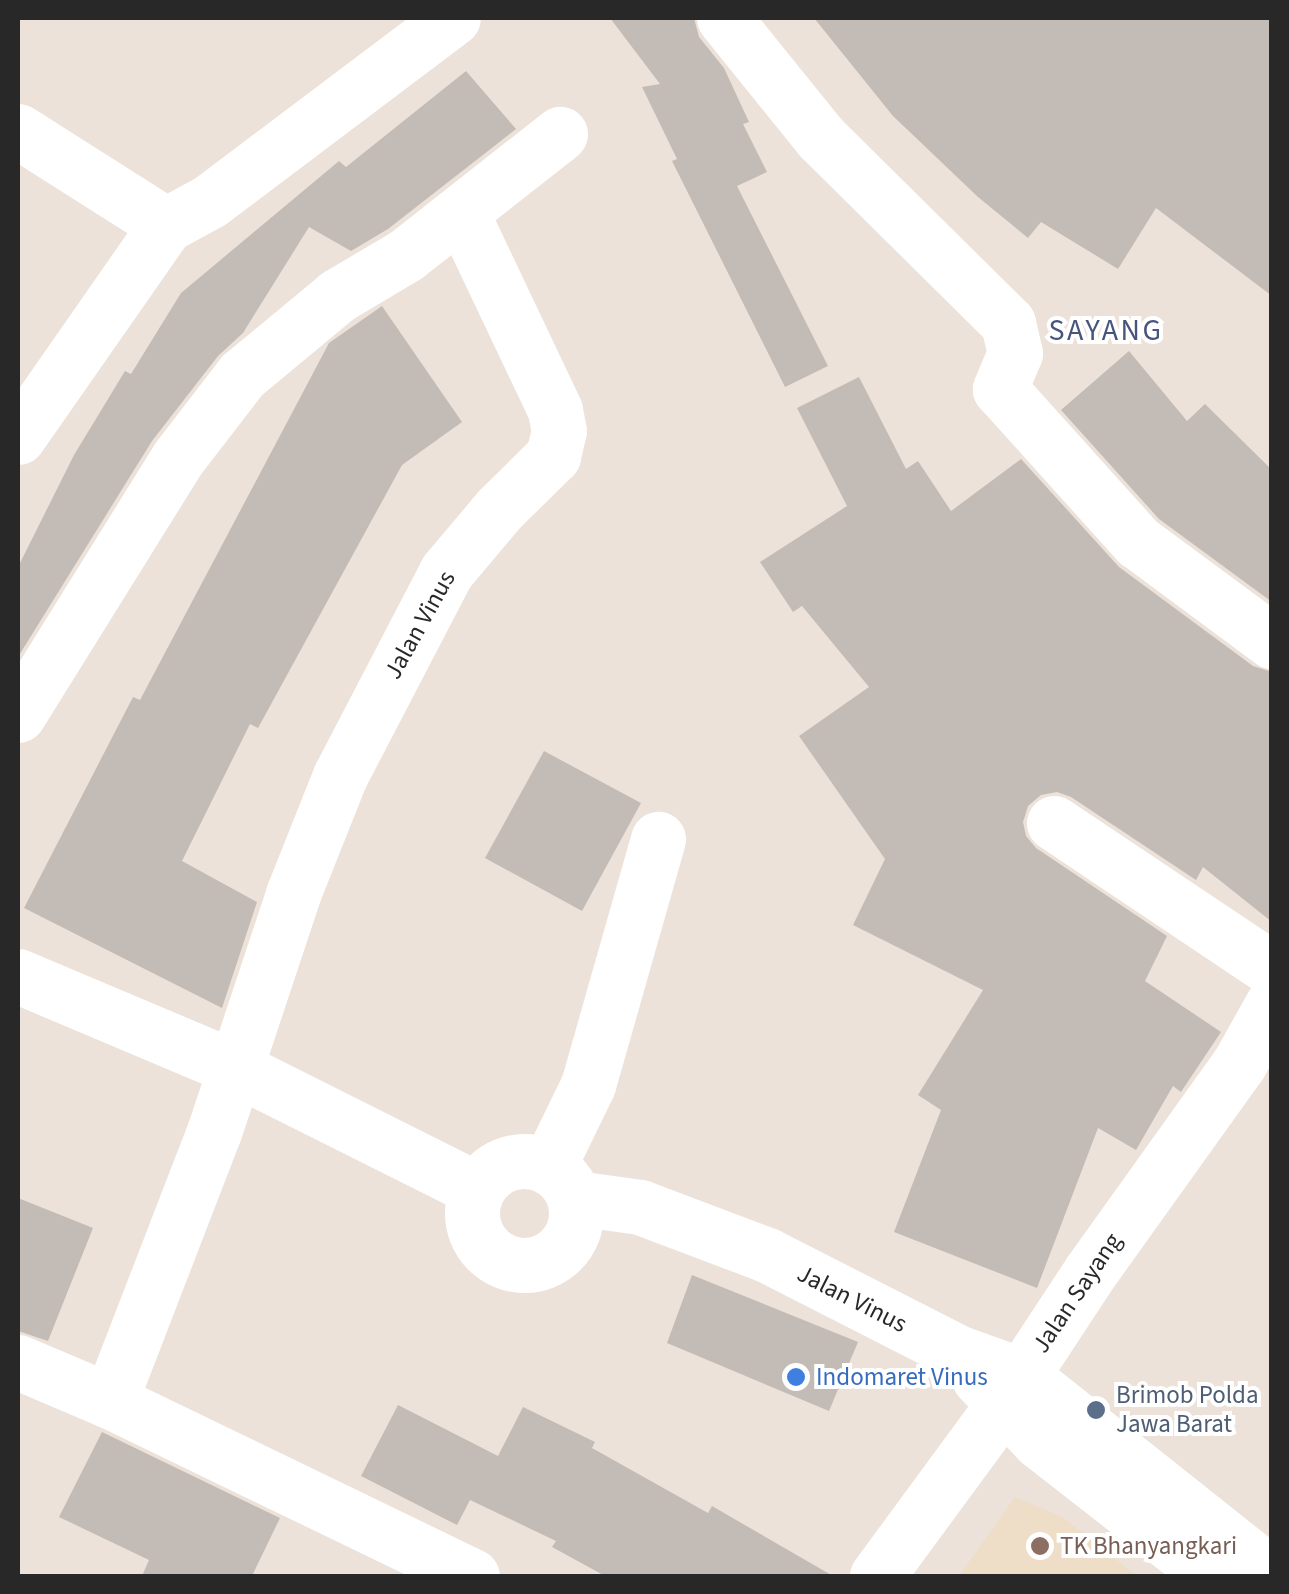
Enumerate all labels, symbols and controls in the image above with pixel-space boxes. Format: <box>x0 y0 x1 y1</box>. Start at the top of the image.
district label: SAYANG <box>1049 313 1163 349</box>
street label: Jalan Vinus <box>378 566 462 684</box>
street label: Jalan Sayang <box>1026 1227 1128 1359</box>
street label: Jalan Vinus <box>792 1259 912 1339</box>
place label: Indomaret Vinus <box>816 1362 988 1392</box>
marker: Indomaret Vinus <box>785 1366 807 1388</box>
place label: Brimob Polda Jawa Barat <box>1116 1381 1259 1440</box>
marker: Brimob Polda Jawa Barat <box>1085 1399 1107 1421</box>
place label: TK Bhanyangkari <box>1060 1531 1237 1561</box>
marker: TK Bhanyangkari <box>1029 1535 1051 1557</box>

